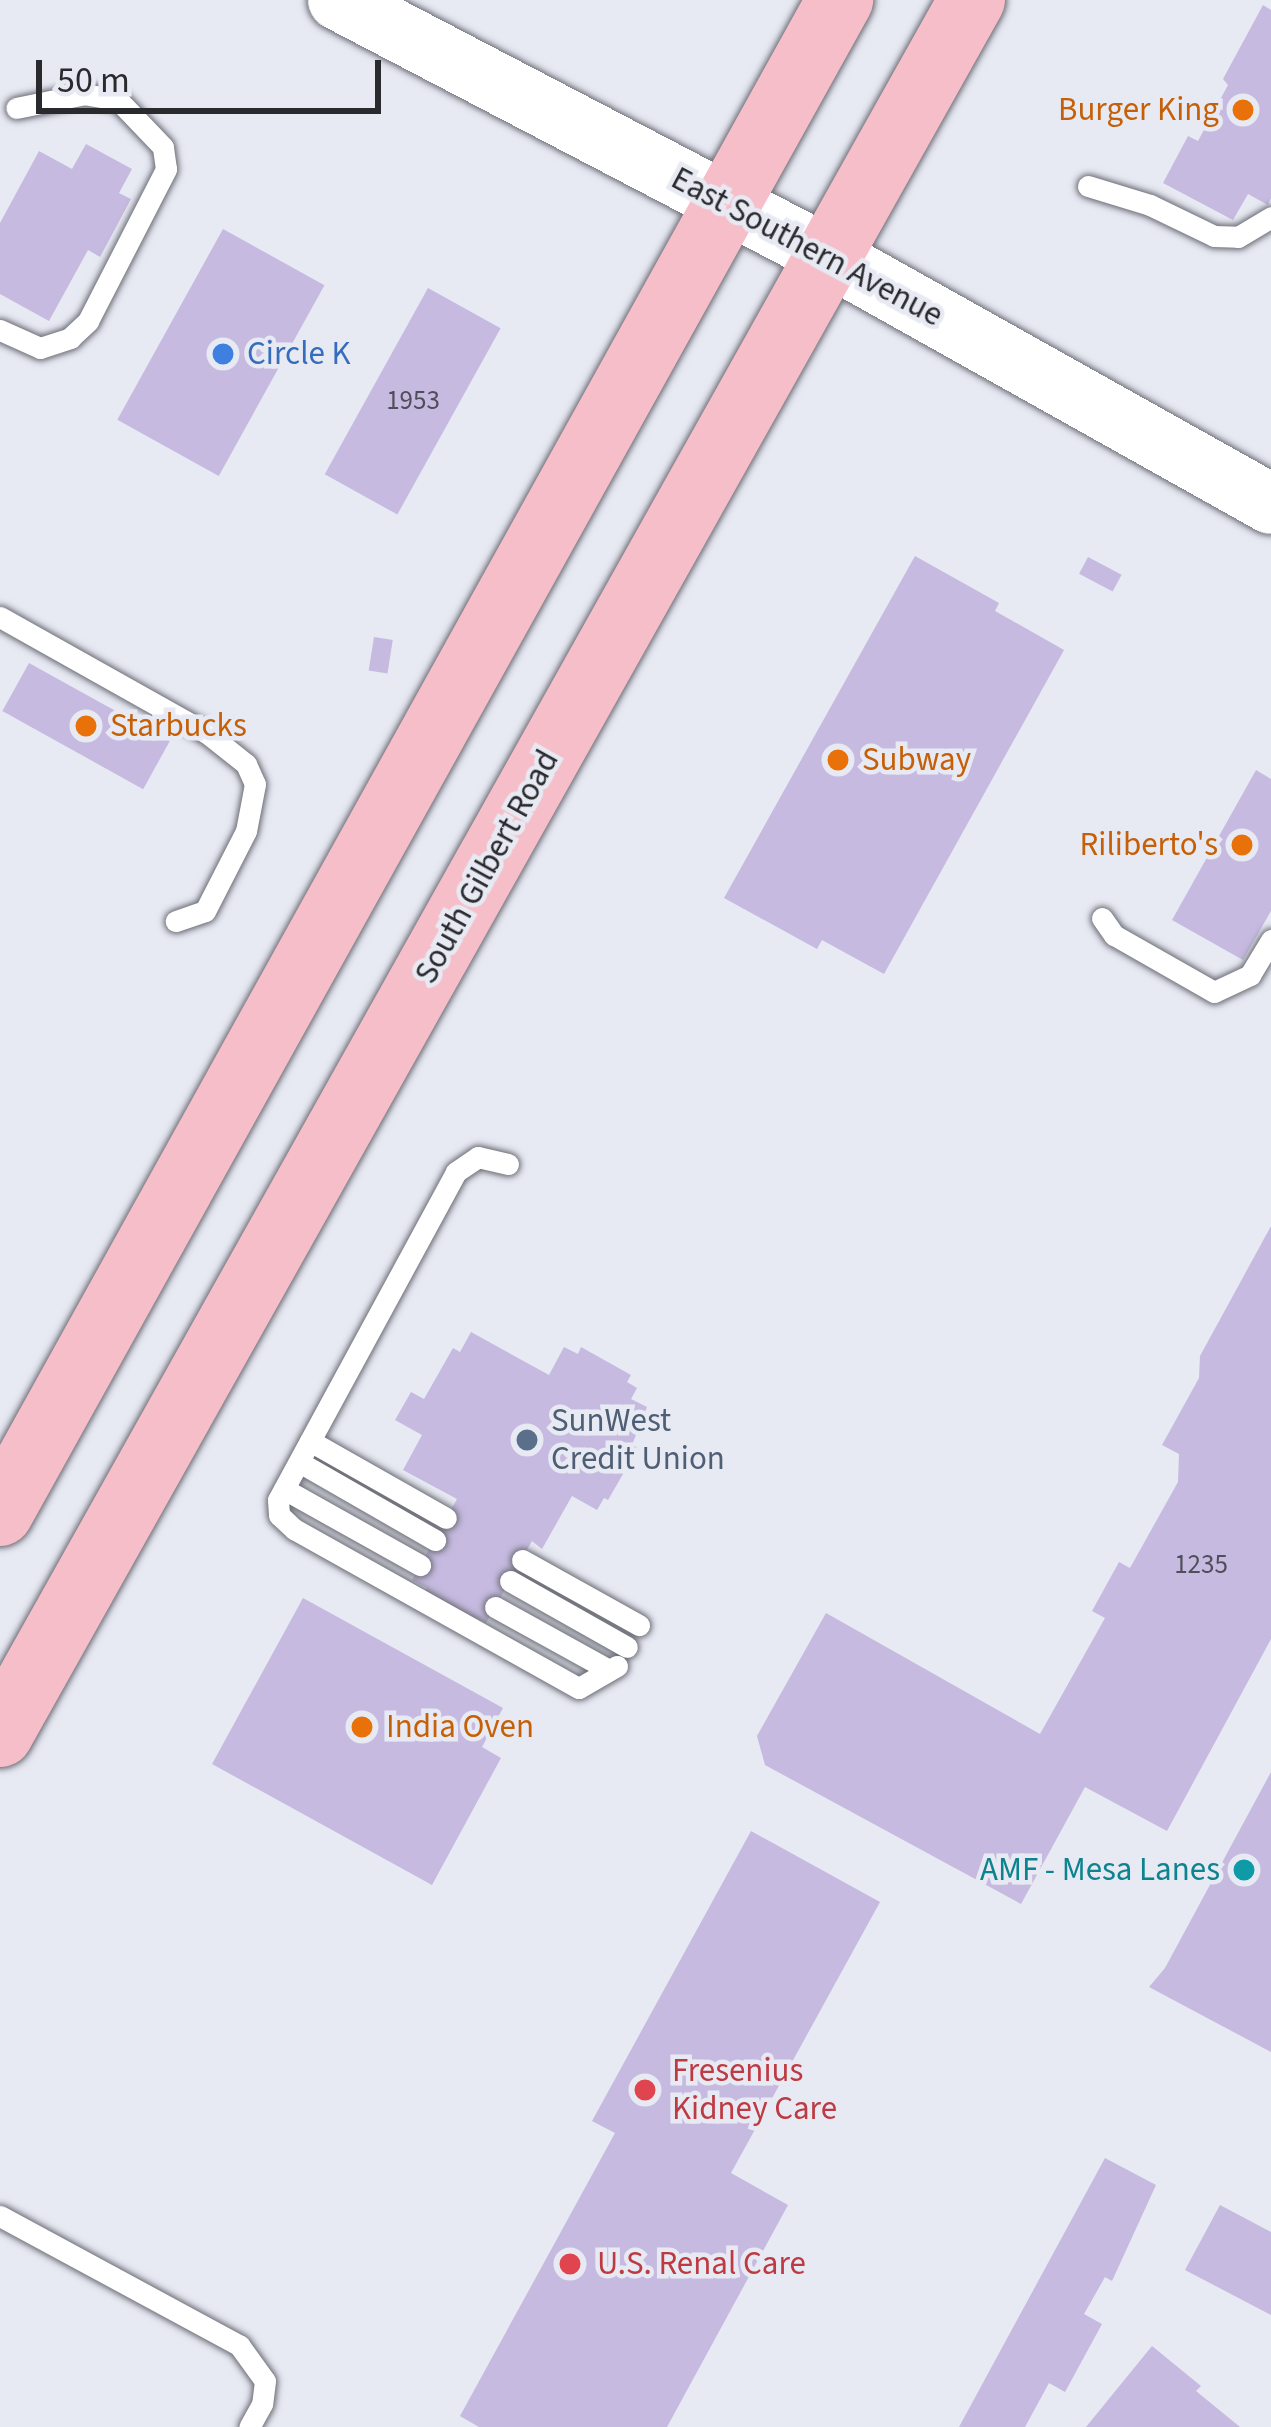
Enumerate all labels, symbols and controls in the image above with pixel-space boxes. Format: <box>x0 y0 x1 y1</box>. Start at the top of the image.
scale bar <box>42 36 387 110</box>
text: 50 m <box>57 55 130 106</box>
place label: Burger King <box>1058 90 1219 130</box>
marker: Burger King <box>1230 97 1256 123</box>
street label: East Southern Avenue <box>665 159 949 335</box>
place label: Circle K <box>247 334 351 374</box>
marker: Circle K <box>210 341 236 367</box>
house number: 1953 <box>386 385 440 417</box>
place label: Starbucks <box>110 706 247 746</box>
marker: Starbucks <box>73 713 99 739</box>
place label: Subway <box>862 740 971 780</box>
street label: South Gilbert Road <box>406 743 568 991</box>
marker: Subway <box>825 747 851 773</box>
place label: Riliberto's <box>1079 825 1218 865</box>
marker: Riliberto's <box>1229 832 1255 858</box>
place label: SunWest Credit Union <box>551 1401 725 1479</box>
marker: SunWest Credit Union <box>514 1427 540 1453</box>
house number: 1235 <box>1174 1549 1228 1581</box>
place label: India Oven <box>386 1707 534 1747</box>
marker: India Oven <box>349 1714 375 1740</box>
place label: AMF - Mesa Lanes <box>980 1850 1220 1890</box>
marker: AMF - Mesa Lanes <box>1231 1857 1257 1883</box>
place label: Fresenius Kidney Care <box>672 2051 837 2129</box>
marker: Fresenius Kidney Care <box>629 2074 661 2106</box>
place label: U.S. Renal Care <box>597 2244 806 2284</box>
marker: U.S. Renal Care <box>554 2248 586 2280</box>

